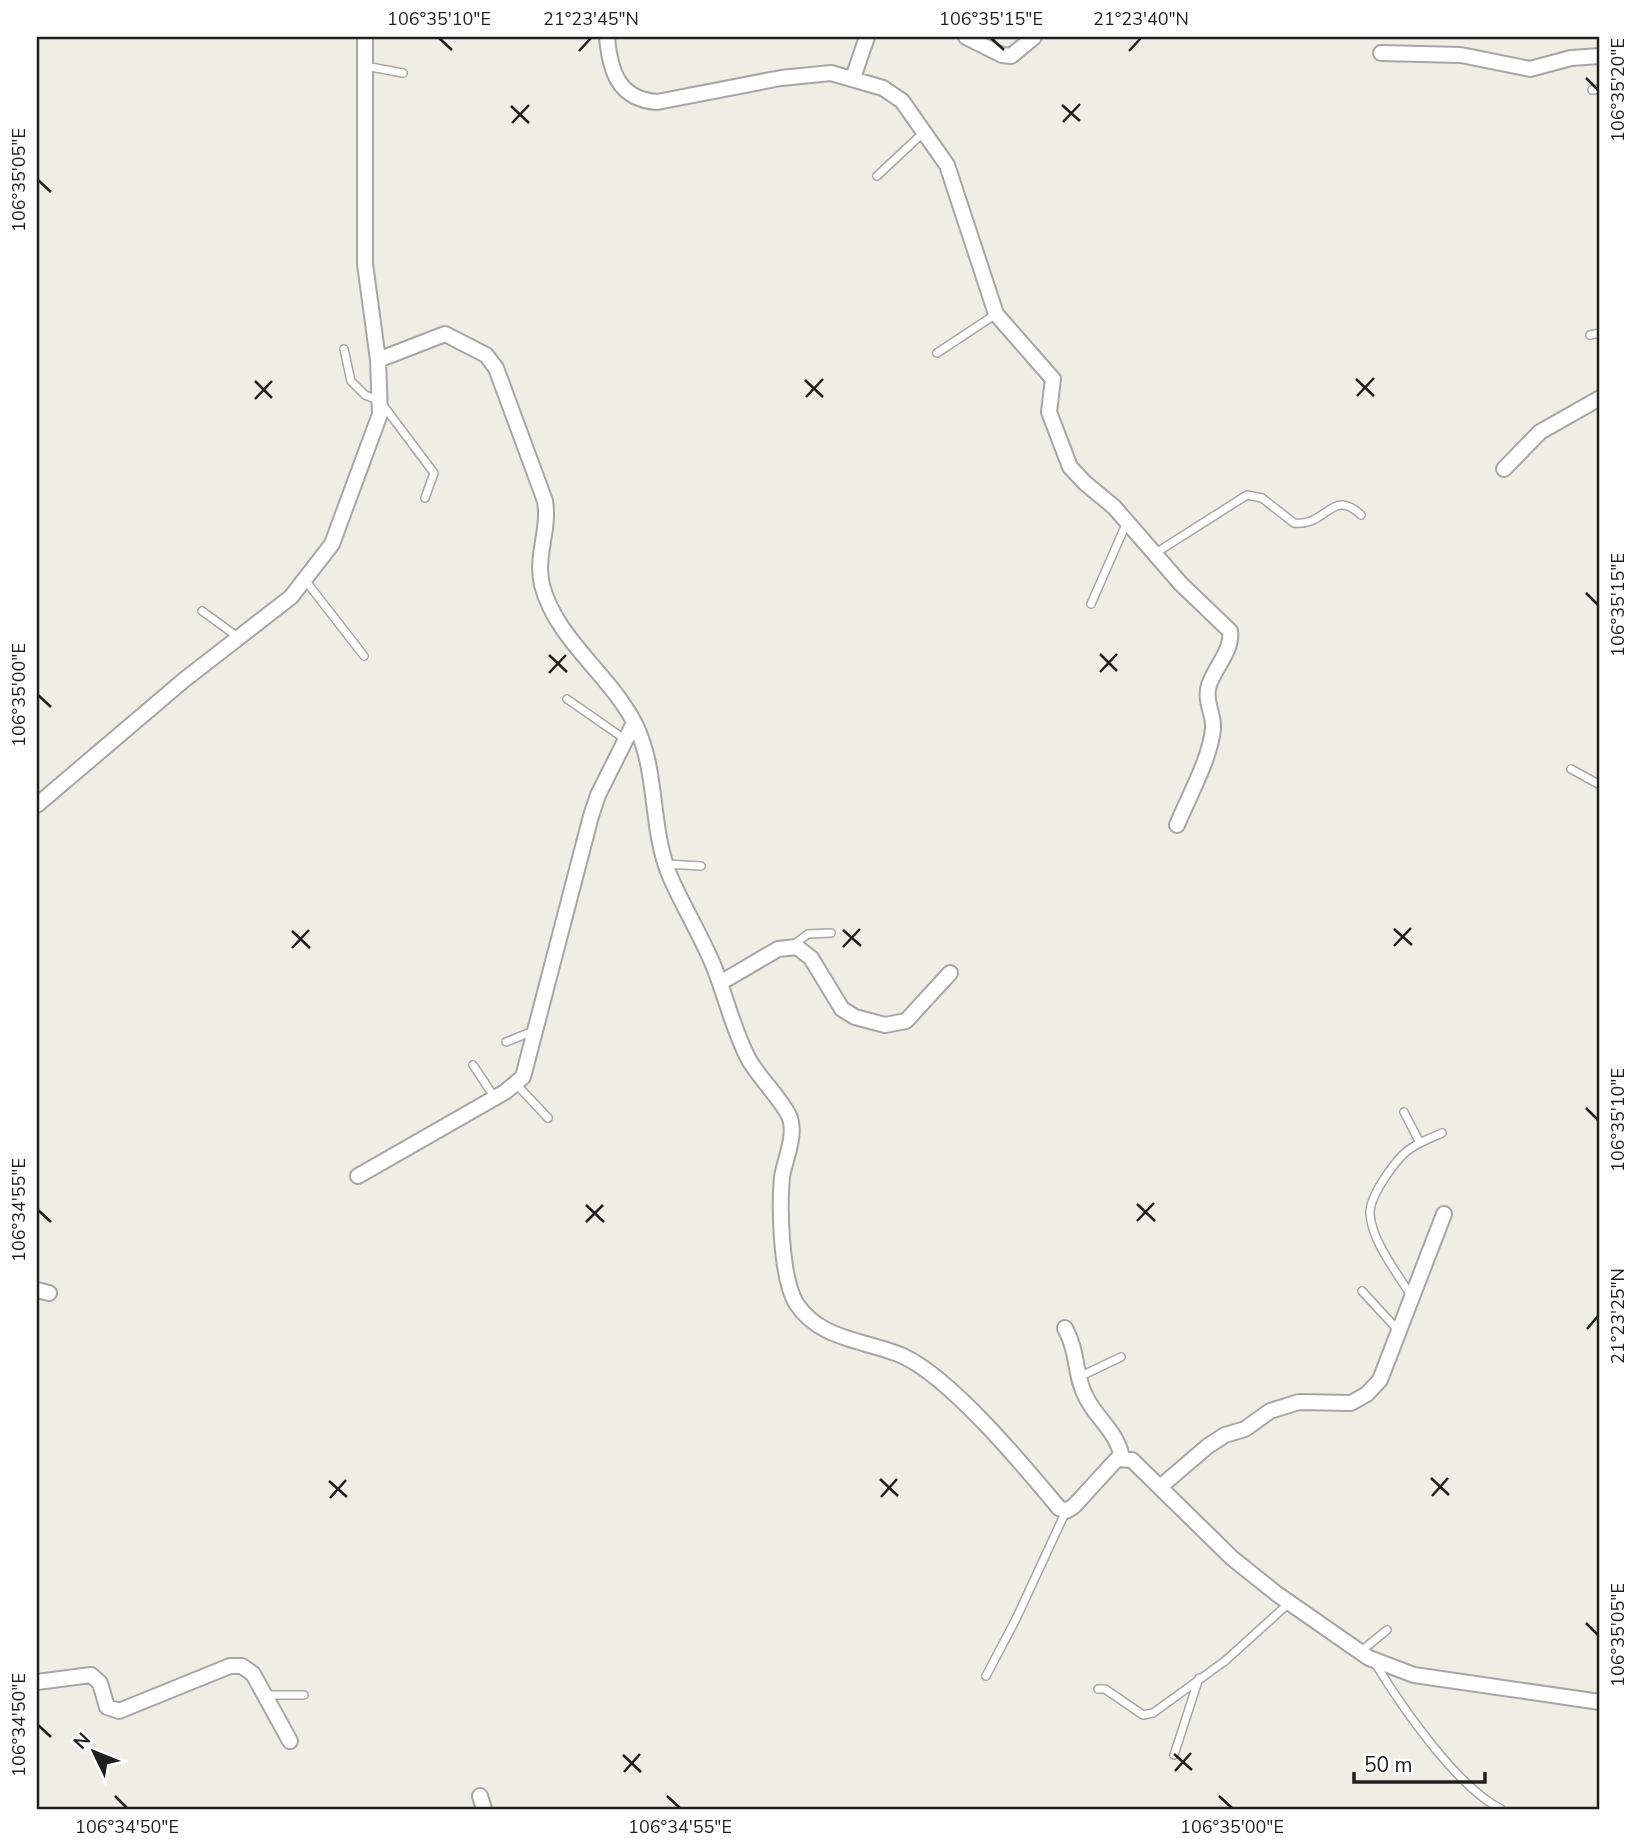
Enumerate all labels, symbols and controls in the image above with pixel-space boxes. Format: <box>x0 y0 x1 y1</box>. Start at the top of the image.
text: 106°35'10"E <box>387 7 491 31</box>
text: 21°23'45"N <box>543 7 639 31</box>
text: 106°35'15"E <box>939 7 1043 31</box>
text: 21°23'40"N <box>1093 7 1189 31</box>
text: 106°35'20"E <box>1606 38 1630 142</box>
text: 106°35'05"E <box>7 128 31 232</box>
text: 106°35'15"E <box>1606 553 1630 657</box>
text: 106°35'00"E <box>7 643 31 747</box>
text: 106°35'10"E <box>1606 1068 1630 1172</box>
text: 106°34'55"E <box>7 1158 31 1262</box>
text: 21°23'25"N <box>1606 1268 1630 1364</box>
text: 106°35'05"E <box>1606 1583 1630 1687</box>
text: 106°34'50"E <box>7 1673 31 1777</box>
north arrow <box>60 1716 130 1786</box>
text: N <box>68 1727 97 1755</box>
scale bar <box>1354 1741 1485 1785</box>
text: 50 m <box>1364 1751 1413 1779</box>
text: 106°34'50"E <box>75 1815 179 1839</box>
text: 106°34'55"E <box>628 1815 732 1839</box>
text: 106°35'00"E <box>1180 1815 1284 1839</box>

